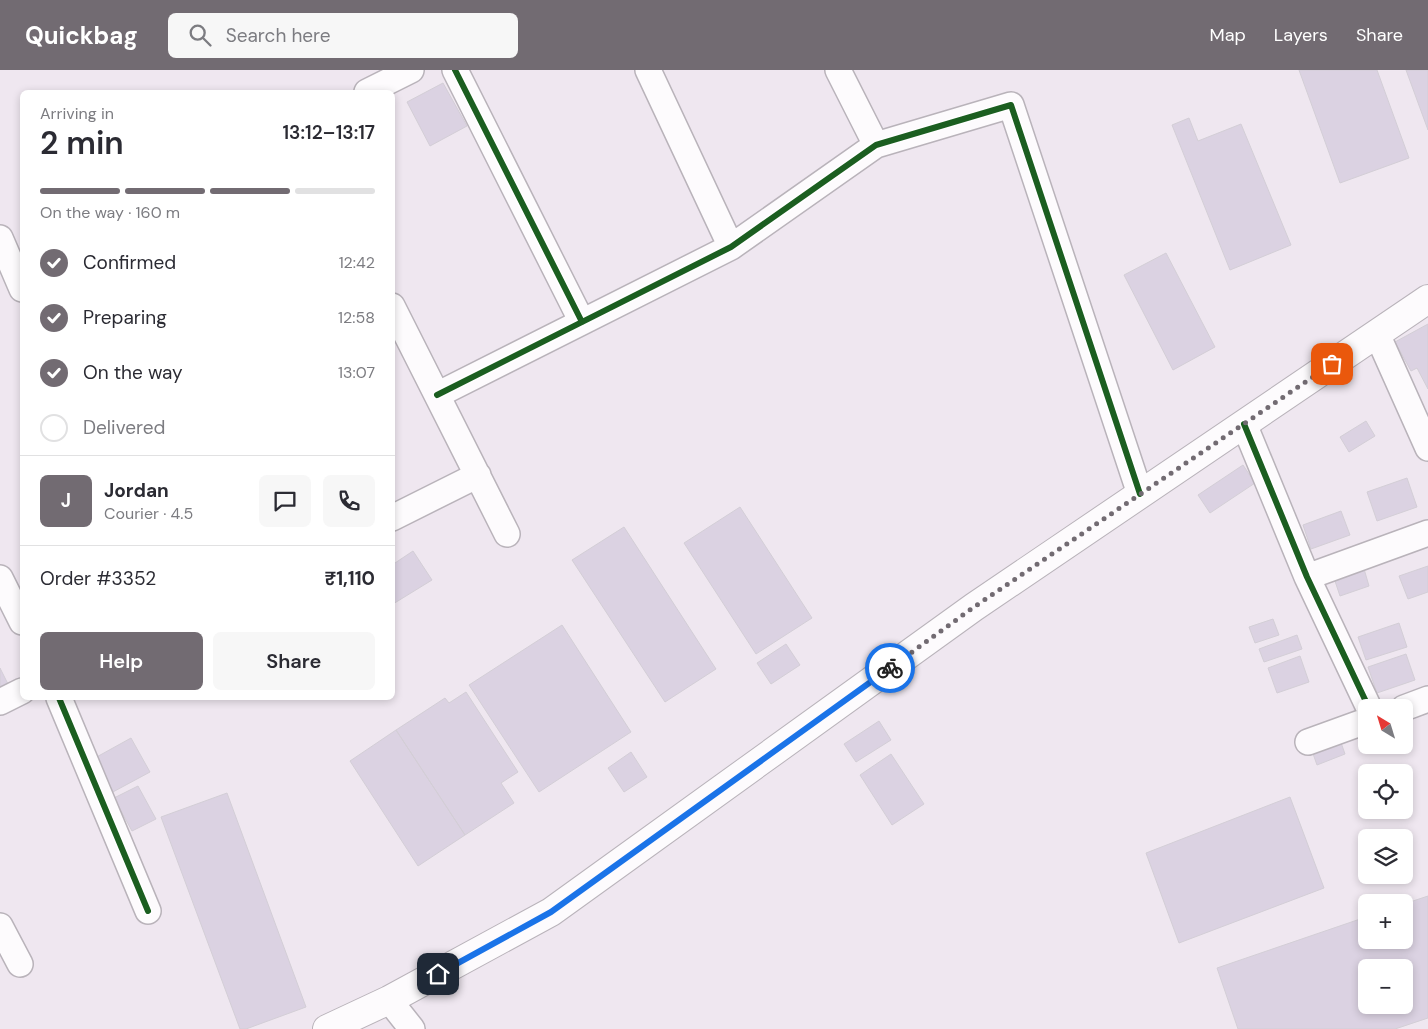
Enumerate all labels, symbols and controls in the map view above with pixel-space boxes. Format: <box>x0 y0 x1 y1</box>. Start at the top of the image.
search box <box>168 13 518 58</box>
text: Quickbag <box>25 20 138 51</box>
icon: search <box>186 21 214 49</box>
text: Search here <box>226 23 331 48</box>
text: Map <box>1210 23 1246 47</box>
text: Layers <box>1274 23 1328 47</box>
text: Share <box>1356 23 1403 47</box>
text: Arriving in <box>40 103 114 124</box>
text: 13:12–13:17 <box>282 120 375 145</box>
text: 2 min <box>40 122 124 164</box>
text: On the way · 160 m <box>40 202 180 223</box>
icon: check <box>40 249 68 277</box>
text: Confirmed <box>83 250 176 275</box>
text: 12:42 <box>339 252 375 273</box>
icon: check <box>40 304 68 332</box>
text: Preparing <box>83 305 167 330</box>
text: 12:58 <box>338 307 375 328</box>
pin <box>1311 343 1353 385</box>
icon: bag <box>1318 350 1346 378</box>
icon: check <box>40 359 68 387</box>
text: On the way <box>83 360 183 385</box>
text: 13:07 <box>338 362 375 383</box>
text: Delivered <box>83 415 165 440</box>
button: chat <box>259 475 311 527</box>
button: phone <box>323 475 375 527</box>
text: Jordan <box>104 478 169 503</box>
text: J <box>61 488 71 513</box>
text: Courier · 4.5 <box>104 503 193 524</box>
text: Order #3352 <box>40 566 156 591</box>
text: ₹1,110 <box>325 566 375 591</box>
button: Help <box>40 632 203 690</box>
button: Share <box>213 632 375 690</box>
courier <box>865 643 915 693</box>
icon: bike <box>876 654 904 682</box>
north arrow <box>1358 699 1412 754</box>
map controls <box>1358 699 1413 1014</box>
button: locate <box>1358 764 1413 819</box>
button: layers <box>1358 829 1413 884</box>
button: + <box>1358 894 1413 949</box>
pin <box>417 953 459 995</box>
button: − <box>1358 959 1413 1014</box>
icon: home <box>424 960 452 988</box>

